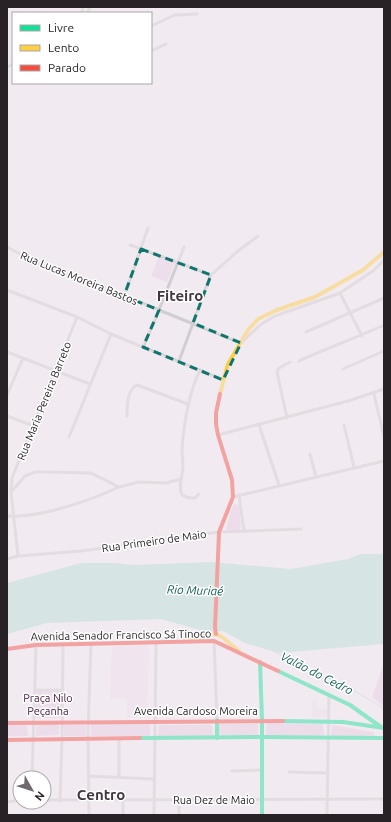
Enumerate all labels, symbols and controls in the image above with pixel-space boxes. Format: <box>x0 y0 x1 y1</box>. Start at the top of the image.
legend <box>12 12 152 84</box>
text: Livre <box>48 21 74 34</box>
text: Lento <box>48 41 79 54</box>
text: Parado <box>48 61 86 74</box>
street label: Rua Lucas Moreira Bastos <box>19 249 140 307</box>
district label: Fiteiro <box>157 287 203 304</box>
street label: Rua Maria Pereira Barreto <box>15 340 73 462</box>
street label: Rua Primeiro de Maio <box>101 528 207 554</box>
water label: Rio Muriaé <box>167 583 223 597</box>
street label: Avenida Senador Francisco Sá Tinoco <box>30 627 212 643</box>
water label: Valão do Cedro <box>279 649 356 697</box>
park label: Praça Nilo Peçanha <box>23 692 73 717</box>
street label: Avenida Cardoso Moreira <box>134 705 258 717</box>
north arrow <box>12 770 52 810</box>
district label: Centro <box>77 786 125 803</box>
text: N <box>33 789 47 803</box>
street label: Rua Dez de Maio <box>173 794 255 806</box>

